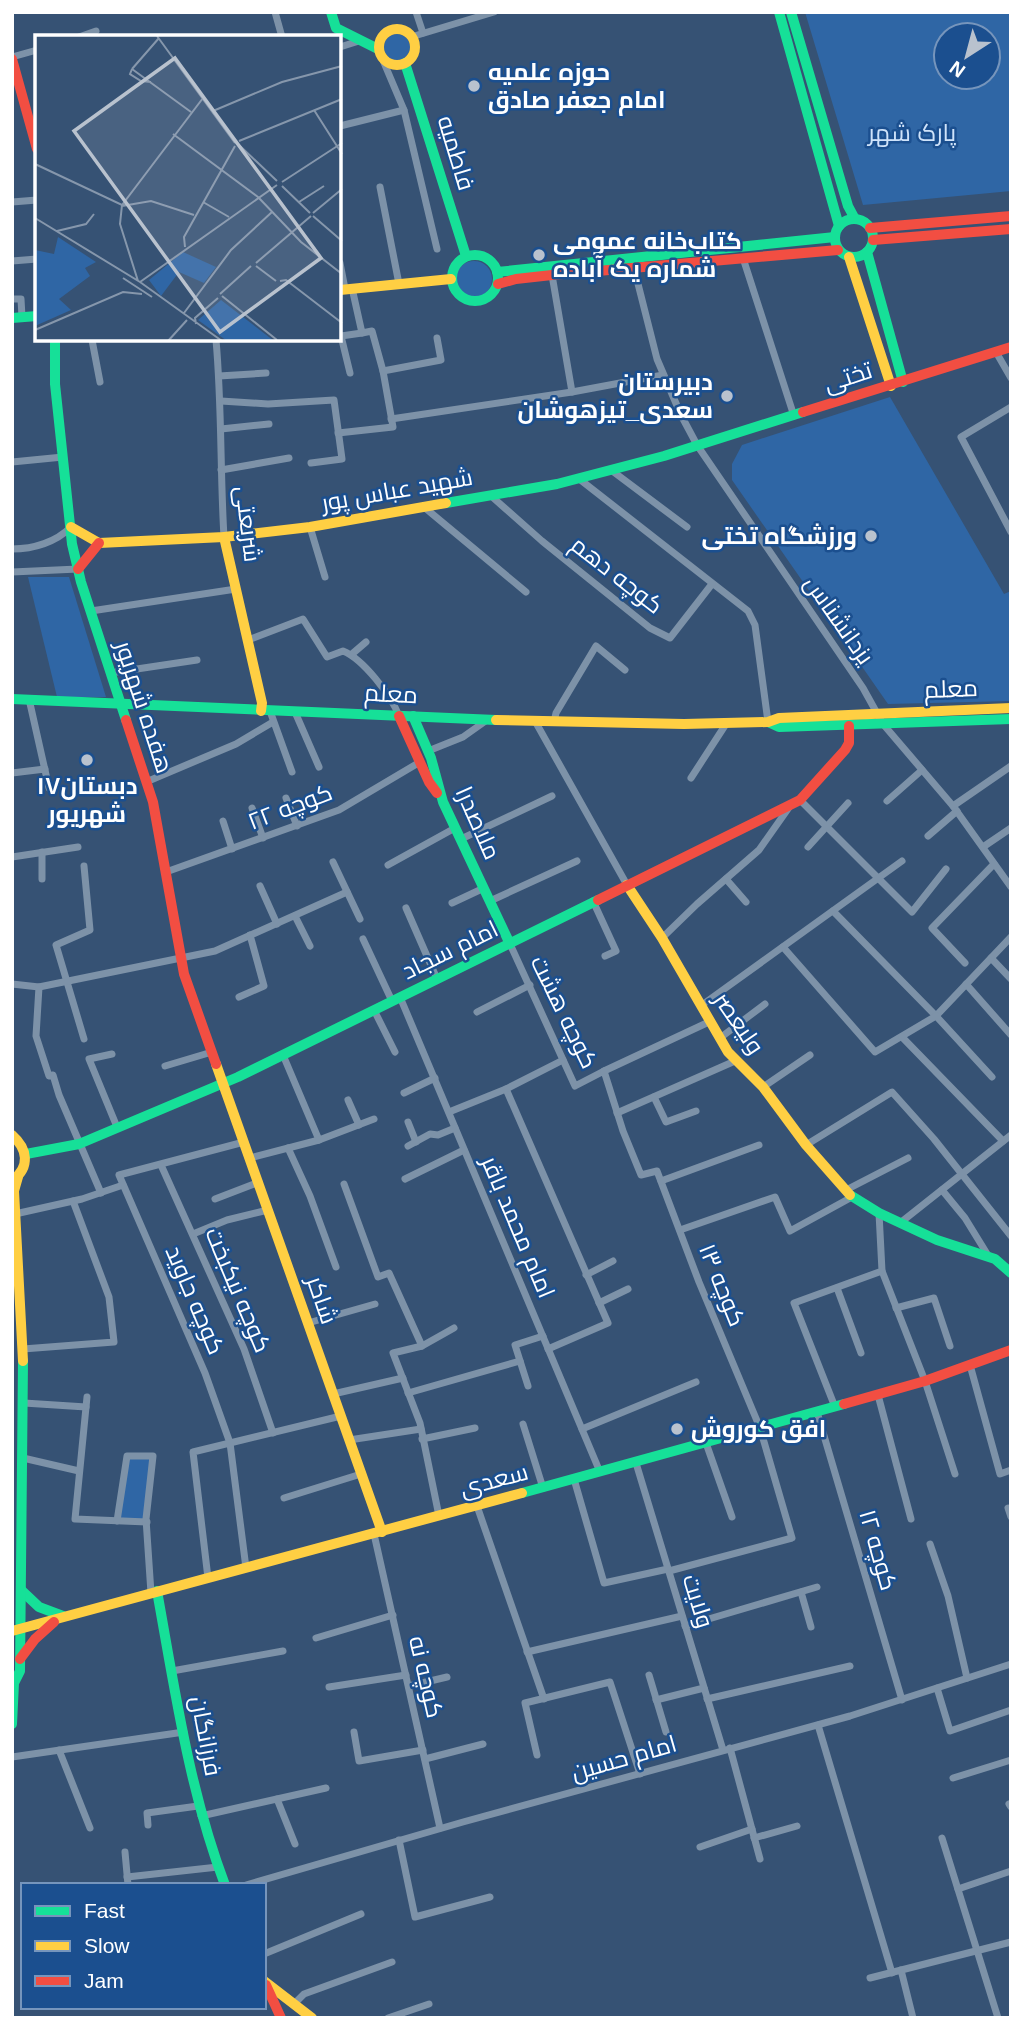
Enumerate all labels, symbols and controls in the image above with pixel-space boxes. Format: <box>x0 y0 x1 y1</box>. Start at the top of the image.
north arrow <box>932 21 1002 91</box>
inset map <box>35 35 341 341</box>
text: N <box>946 57 969 82</box>
place label: حوزه علمیه امام جعفر صادق <box>488 58 665 116</box>
marker: حوزه علمیه امام جعفر صادق <box>466 78 482 94</box>
street label: فاطمیه <box>432 112 481 193</box>
park label: پارک شهر <box>866 119 957 149</box>
place label: کتاب‌خانه عمومی شماره یک آباده <box>553 227 742 283</box>
marker: کتاب‌خانه عمومی شماره یک آباده <box>531 247 547 263</box>
street label: تختی <box>820 356 876 398</box>
place label: دبیرستان سعدی_تیزهوشان <box>518 368 713 424</box>
marker: دبیرستان سعدی_تیزهوشان <box>719 388 735 404</box>
street label: شهید عباس پور <box>317 463 475 519</box>
street label: شریعتی <box>229 484 267 564</box>
place label: ورزشگاه تختی <box>701 522 857 550</box>
marker: ورزشگاه تختی <box>863 528 879 544</box>
street label: کوچه دهم <box>564 530 669 621</box>
street label: یزدانشناس <box>798 570 880 670</box>
street label: هفده شهریور <box>109 635 179 777</box>
street label: معلم <box>924 674 978 706</box>
street label: معلم <box>363 679 419 711</box>
marker: دبستان۱۷ شهریور <box>79 752 95 768</box>
place label: دبستان۱۷ شهریور <box>36 772 138 828</box>
street label: کوچه ۲۲ <box>244 778 337 838</box>
street label: ملاصدرا <box>451 782 506 863</box>
street label: امام سجاد <box>397 915 504 987</box>
street label: کوچه هشت <box>523 951 603 1074</box>
street label: ولیعصر <box>708 985 770 1059</box>
street label: امام محمد باقر <box>473 1150 560 1303</box>
street label: کوچه نیکبخت <box>197 1223 277 1358</box>
street label: کوچه ۱۳ <box>691 1240 751 1331</box>
street label: کوچه جاوید <box>158 1241 230 1359</box>
street label: شاکر <box>301 1270 343 1327</box>
place label: افق کوروش <box>691 1415 826 1443</box>
marker: افق کوروش <box>669 1421 685 1437</box>
street label: سعدی <box>457 1457 531 1503</box>
street label: کوچه ۱۲ <box>851 1506 903 1594</box>
street label: ولایت <box>678 1571 719 1631</box>
street label: کوچه نه <box>401 1633 449 1721</box>
street label: فرزانگان <box>185 1694 227 1778</box>
street label: امام حسین <box>568 1730 681 1788</box>
legend <box>21 1883 266 2009</box>
text: Fast <box>84 1899 125 1922</box>
text: Slow <box>84 1934 130 1957</box>
text: Jam <box>84 1969 124 1992</box>

